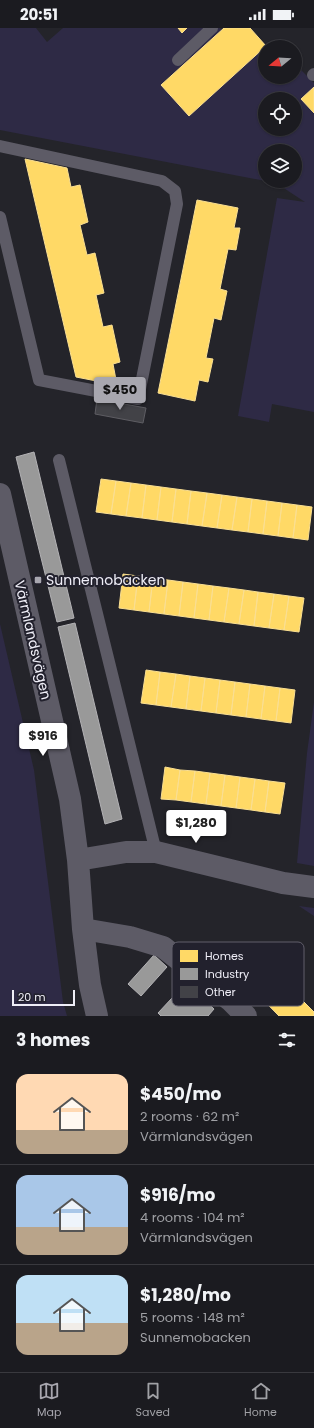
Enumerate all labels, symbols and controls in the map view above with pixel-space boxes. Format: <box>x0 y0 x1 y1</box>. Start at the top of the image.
text: 20:51 <box>20 4 58 25</box>
north arrow <box>258 40 302 84</box>
map controls <box>258 40 302 188</box>
button: locate <box>258 92 302 136</box>
button: layers <box>258 144 302 188</box>
pin: $450 <box>96 377 144 411</box>
text: $450 <box>103 380 137 399</box>
place label: Sunnemobacken <box>46 570 165 590</box>
marker: Sunnemobacken <box>33 575 43 585</box>
street label: Värmlandsvägen <box>10 578 56 702</box>
pin: $916 <box>19 723 67 757</box>
text: $916 <box>28 726 58 745</box>
pin: $1,280 <box>163 810 229 844</box>
text: $1,280 <box>175 813 217 832</box>
legend <box>172 942 304 1006</box>
text: Homes <box>205 948 244 964</box>
text: Industry <box>205 966 250 982</box>
text: Other <box>205 984 236 1000</box>
scale bar <box>12 988 75 1007</box>
text: 20 m <box>18 989 46 1005</box>
text: 3 homes <box>16 1028 90 1052</box>
icon: filters <box>276 1029 298 1051</box>
text: $450/mo <box>140 1082 221 1106</box>
icon: home <box>48 1090 96 1138</box>
text: 2 rooms · 62 m² <box>140 1107 239 1126</box>
text: Värmlandsvägen <box>140 1127 253 1146</box>
text: $916/mo <box>140 1183 215 1207</box>
icon: home <box>48 1191 96 1239</box>
text: 4 rooms · 104 m² <box>140 1208 245 1227</box>
text: Värmlandsvägen <box>140 1228 253 1247</box>
text: $1,280/mo <box>140 1283 231 1307</box>
icon: home <box>48 1291 96 1339</box>
text: 5 rooms · 148 m² <box>140 1308 245 1327</box>
text: Sunnemobacken <box>140 1328 251 1347</box>
tab: Map <box>37 1380 61 1421</box>
tab: Saved <box>136 1380 170 1421</box>
tab: Home <box>244 1380 277 1421</box>

